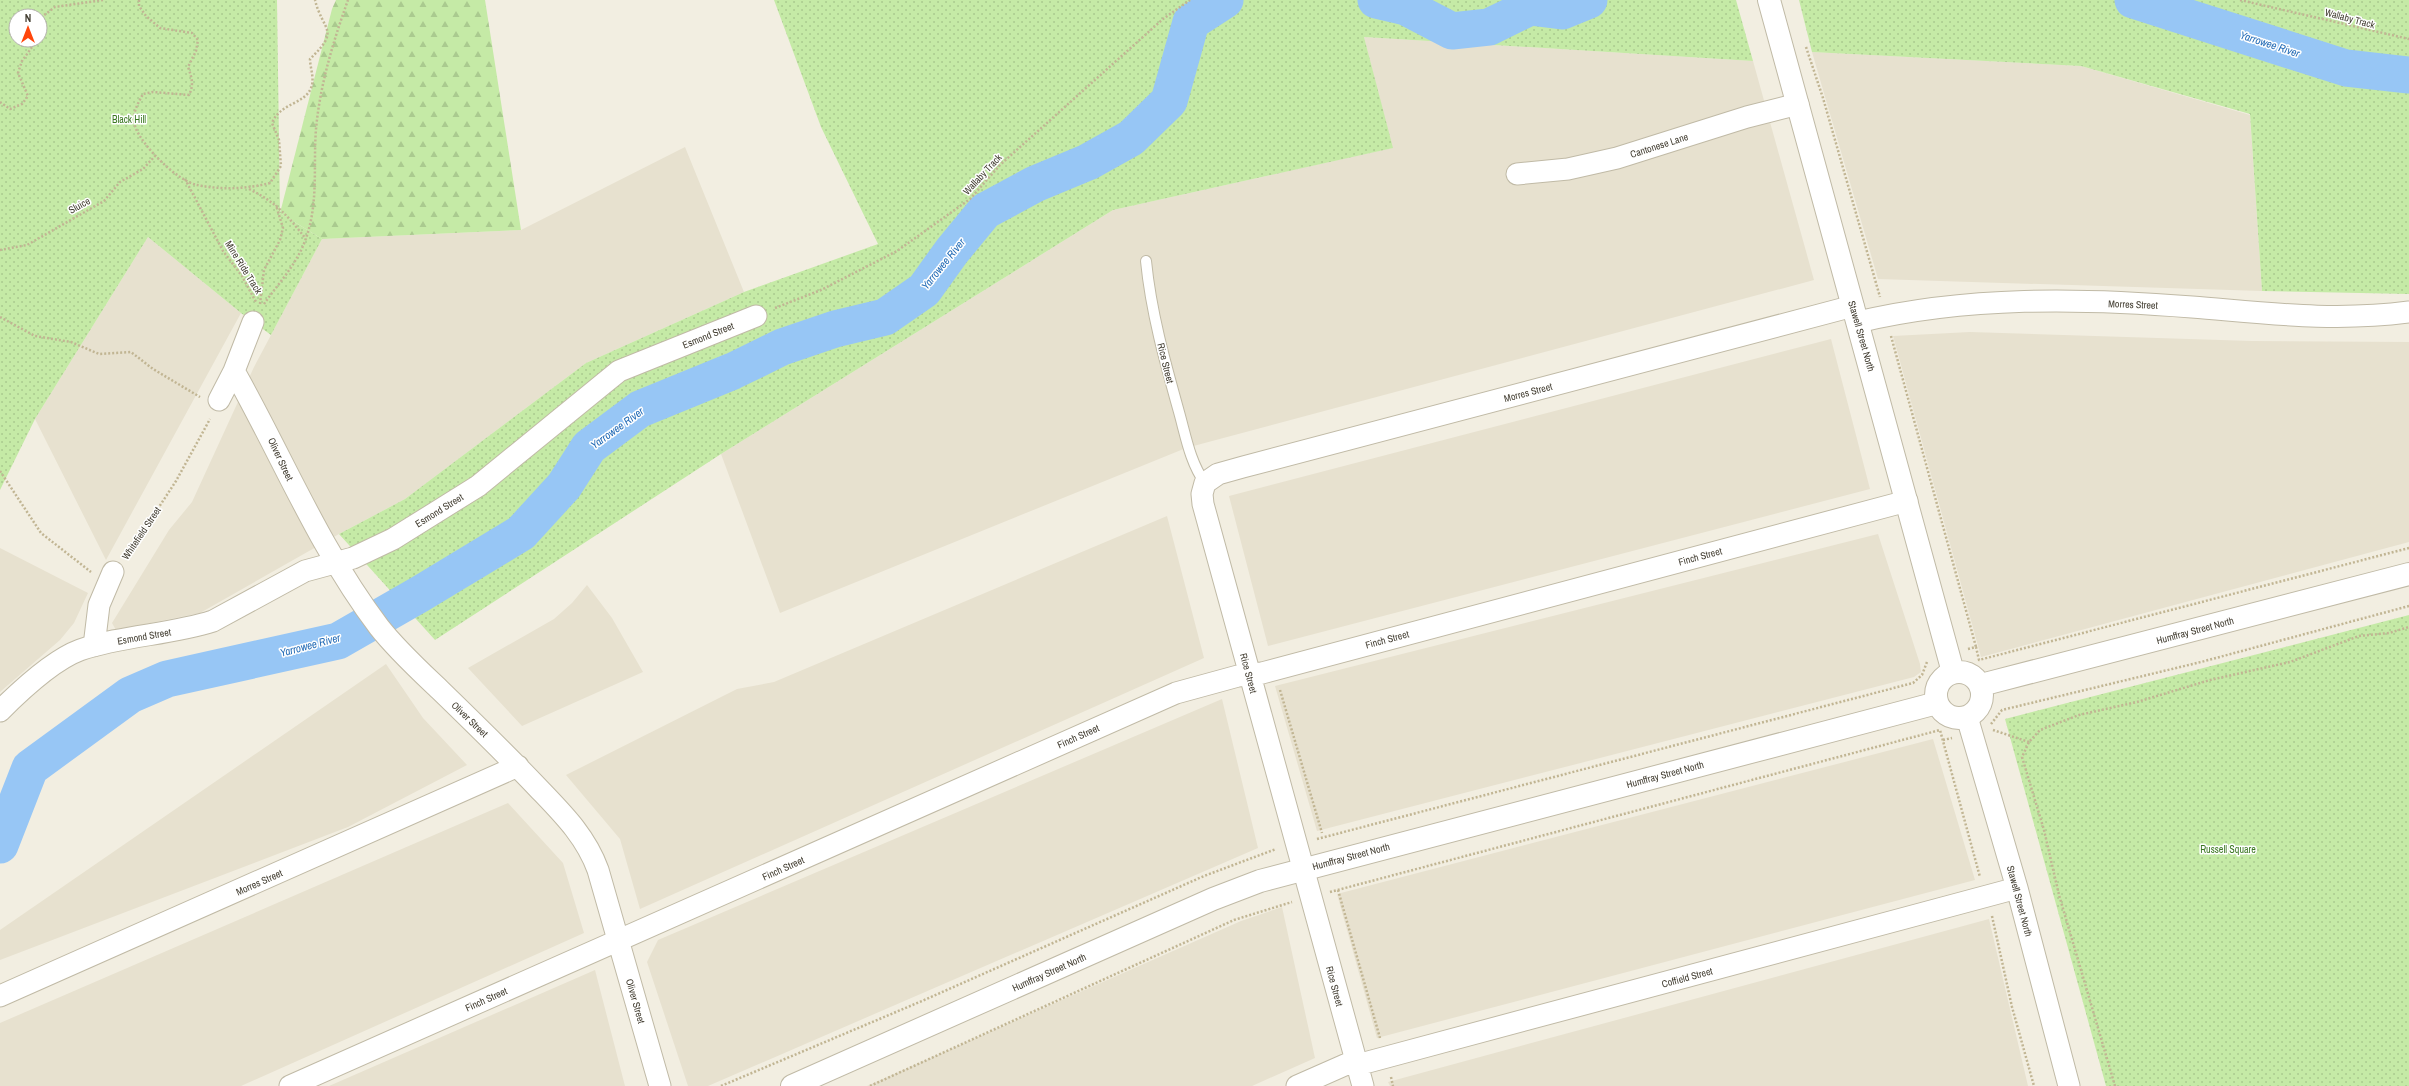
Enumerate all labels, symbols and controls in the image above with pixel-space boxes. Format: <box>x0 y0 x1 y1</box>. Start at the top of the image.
street label: Wallaby Track <box>2323 6 2377 32</box>
north arrow <box>8 8 48 48</box>
text: N <box>25 11 31 25</box>
water label: Yarrowee River <box>2238 28 2303 61</box>
park label: Black Hill <box>112 113 146 126</box>
street label: Cantonese Lane <box>1629 130 1690 161</box>
street label: Wallaby Track <box>960 151 1005 197</box>
street label: Sluice <box>66 194 93 217</box>
water label: Yarrowee River <box>918 235 969 292</box>
street label: Mine Ride Track <box>222 238 266 297</box>
street label: Morres Street <box>2108 297 2159 312</box>
street label: Stawell Street North <box>1845 299 1878 373</box>
street label: Esmond Street <box>681 319 736 352</box>
street label: Rice Street <box>1154 342 1177 385</box>
street label: Morres Street <box>1502 380 1554 405</box>
water label: Yarrowee River <box>588 404 647 452</box>
street label: Oliver Street <box>265 436 296 483</box>
street label: Esmond Street <box>413 490 466 530</box>
street label: Whitefield Street <box>119 504 164 562</box>
street label: Finch Street <box>1677 544 1724 569</box>
street label: Humffray Street North <box>2155 614 2235 647</box>
street label: Esmond Street <box>116 625 173 648</box>
street label: Finch Street <box>1364 627 1411 652</box>
water label: Yarrowee River <box>278 630 343 660</box>
street label: Rice Street <box>1237 652 1260 695</box>
street label: Oliver Street <box>449 699 491 741</box>
street label: Finch Street <box>1055 721 1102 751</box>
street label: Humffray Street North <box>1625 758 1705 791</box>
street label: Humffray Street North <box>1311 840 1391 873</box>
park label: Russell Square <box>2200 843 2256 856</box>
street label: Finch Street <box>760 853 807 883</box>
street label: Stawell Street North <box>2004 864 2035 938</box>
street label: Morres Street <box>234 866 285 898</box>
street label: Humffray Street North <box>1010 950 1088 995</box>
street label: Coffield Street <box>1660 964 1715 991</box>
street label: Rice Street <box>1323 965 1346 1008</box>
street label: Oliver Street <box>623 977 648 1026</box>
street label: Finch Street <box>463 984 510 1014</box>

